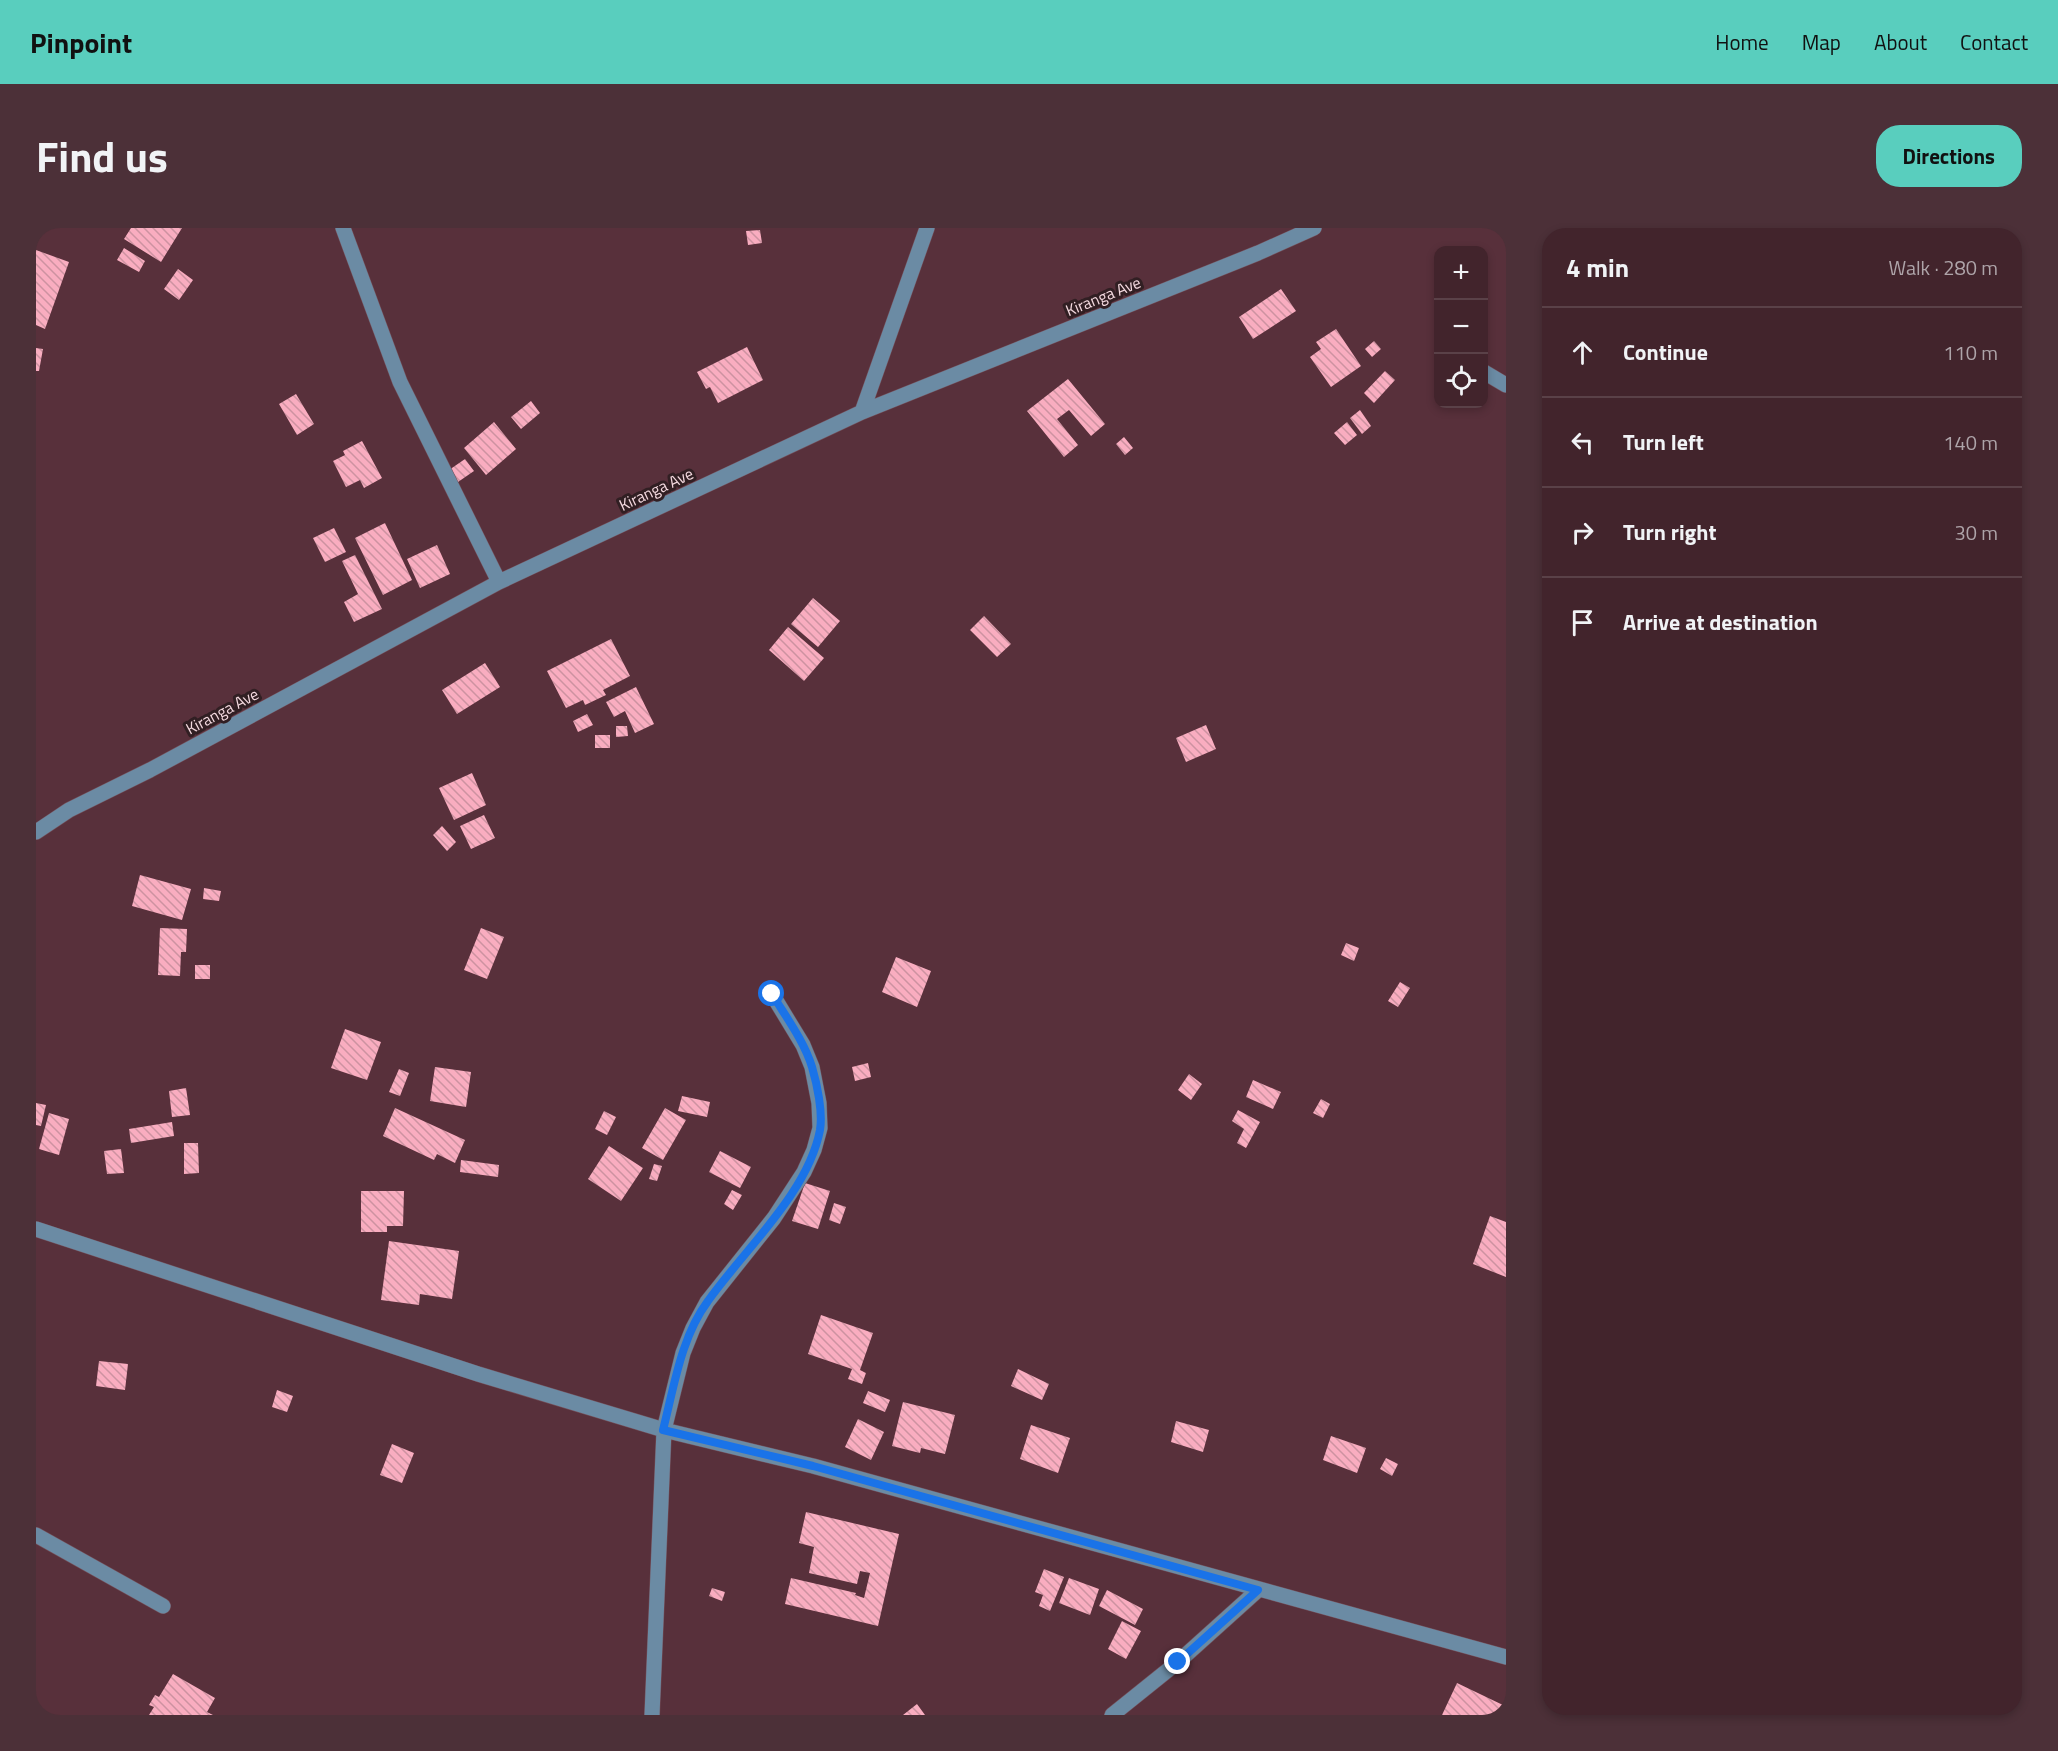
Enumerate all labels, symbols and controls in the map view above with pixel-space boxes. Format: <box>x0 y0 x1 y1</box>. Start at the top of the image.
text: Pinpoint <box>30 21 132 64</box>
text: Home <box>1715 26 1769 58</box>
text: Map <box>1802 26 1841 58</box>
text: About <box>1874 26 1927 58</box>
text: Contact <box>1960 26 2028 58</box>
text: Find us <box>36 124 168 188</box>
button: Directions <box>1876 125 2022 187</box>
map controls <box>1434 246 1488 408</box>
button: + <box>1434 246 1488 300</box>
text: 4 min <box>1566 248 1629 287</box>
text: Walk · 280 m <box>1889 252 1998 283</box>
street label: Kiranga Ave <box>1062 270 1144 322</box>
button: − <box>1434 300 1488 354</box>
text: Continue <box>1623 335 1708 369</box>
icon: ahead <box>1566 336 1599 369</box>
text: 110 m <box>1943 337 1998 368</box>
button: locate <box>1434 354 1488 408</box>
text: Turn left <box>1623 425 1704 459</box>
icon: left <box>1566 426 1599 459</box>
text: 140 m <box>1943 427 1998 458</box>
street label: Kiranga Ave <box>615 461 697 517</box>
text: Turn right <box>1623 515 1717 549</box>
icon: right <box>1566 516 1599 549</box>
text: 30 m <box>1954 517 1998 548</box>
text: Arrive at destination <box>1623 605 1818 639</box>
icon: arrive <box>1566 606 1599 639</box>
street label: Kiranga Ave <box>181 682 263 740</box>
route start <box>758 980 784 1006</box>
route end <box>1164 1648 1190 1674</box>

